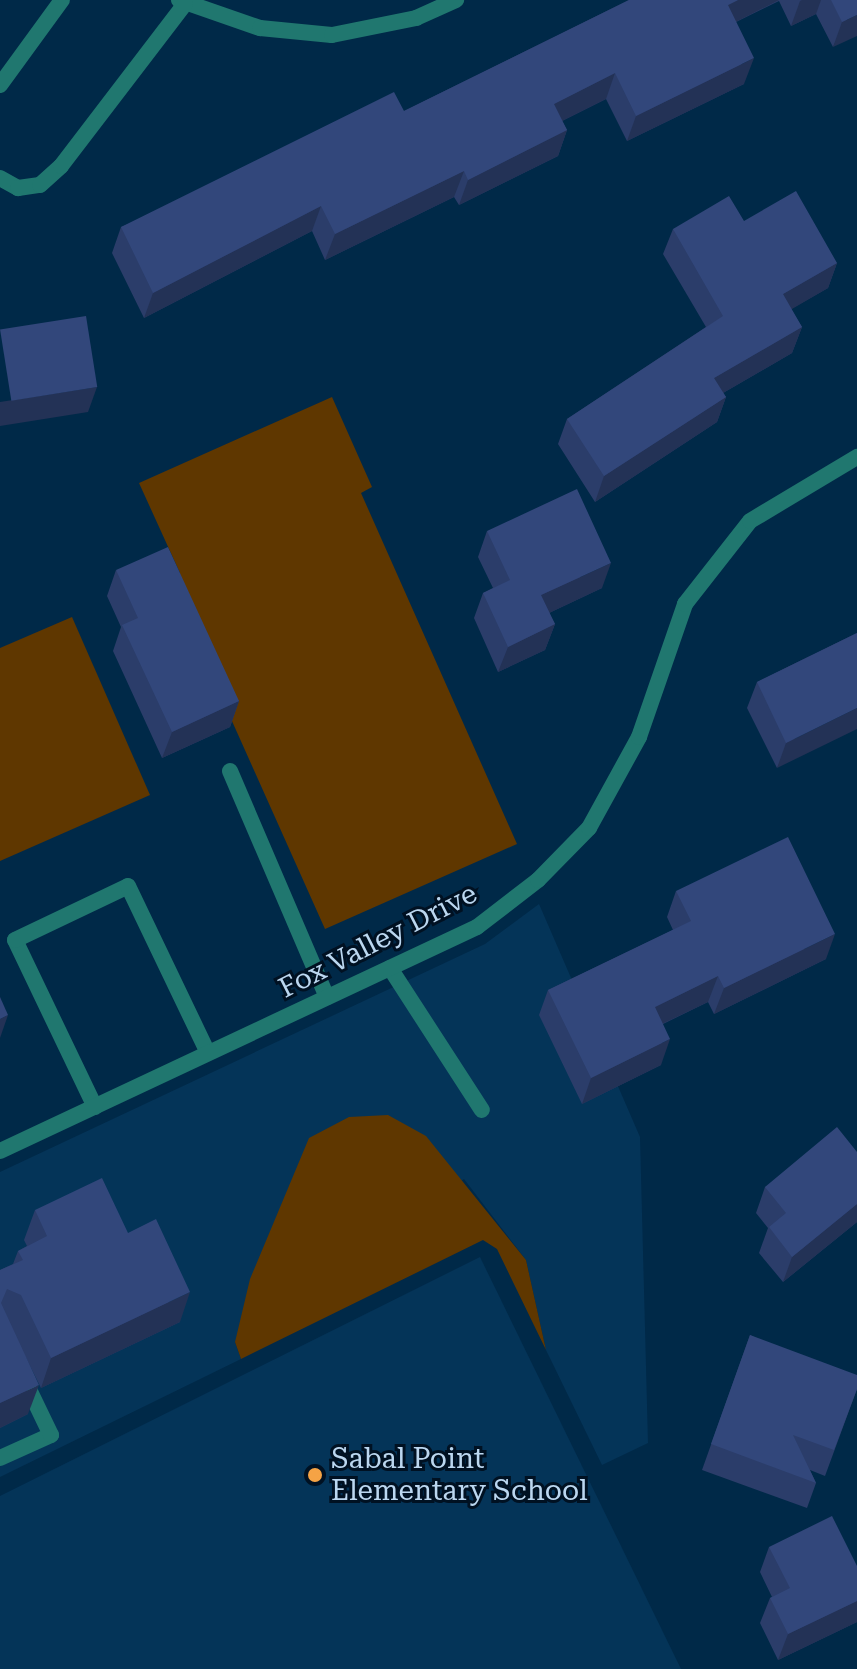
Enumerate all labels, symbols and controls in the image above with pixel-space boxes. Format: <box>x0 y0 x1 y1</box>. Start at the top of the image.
street label: Fox Valley Drive <box>273 877 483 1005</box>
place label: Sabal Point Elementary School <box>331 1442 588 1508</box>
marker: Sabal Point Elementary School <box>306 1466 324 1484</box>

